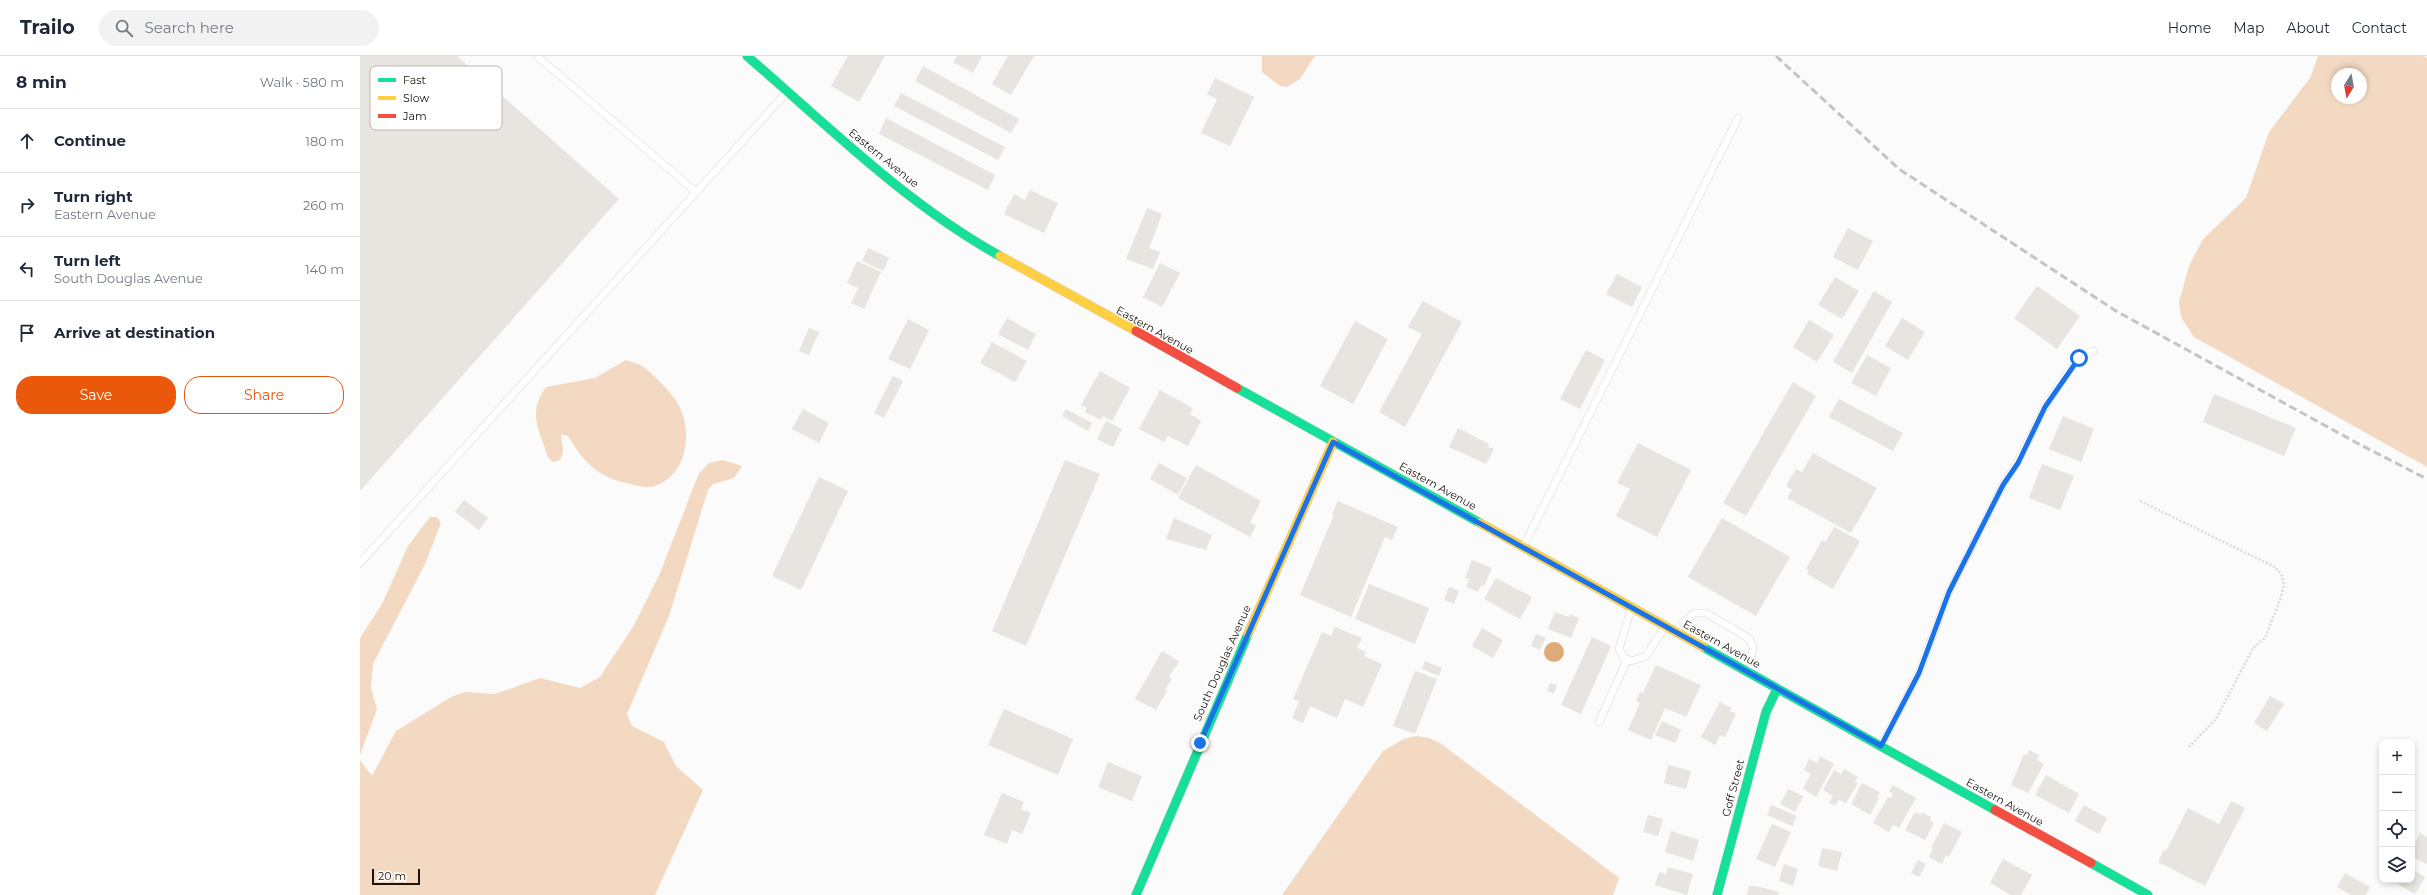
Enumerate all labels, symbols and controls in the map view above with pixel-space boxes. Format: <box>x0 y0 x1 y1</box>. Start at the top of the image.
search box <box>99 10 379 46</box>
text: Trailo <box>20 16 75 39</box>
icon: search <box>113 17 135 39</box>
text: Search here <box>145 18 234 37</box>
text: Home <box>2168 19 2211 37</box>
text: Map <box>2233 19 2264 37</box>
text: About <box>2286 19 2330 37</box>
text: Contact <box>2352 19 2407 37</box>
legend <box>370 66 502 130</box>
north arrow <box>2331 68 2367 104</box>
text: 8 min <box>16 72 67 92</box>
text: Fast <box>403 73 427 87</box>
text: Walk · 580 m <box>260 74 344 90</box>
text: Slow <box>403 91 429 105</box>
text: Jam <box>402 109 427 123</box>
street label: Eastern Avenue <box>846 125 922 191</box>
icon: ahead <box>16 130 38 152</box>
text: Continue <box>54 131 126 150</box>
text: 180 m <box>305 133 344 149</box>
text: Turn right <box>54 187 133 206</box>
icon: right <box>16 194 38 216</box>
text: 260 m <box>303 197 344 213</box>
text: Eastern Avenue <box>54 206 156 222</box>
text: Turn left <box>54 251 121 270</box>
icon: left <box>16 258 38 280</box>
text: 140 m <box>305 261 344 277</box>
text: South Douglas Avenue <box>54 270 203 286</box>
street label: Eastern Avenue <box>1114 303 1196 357</box>
icon: arrive <box>16 322 38 344</box>
text: Arrive at destination <box>54 323 215 342</box>
route start <box>2070 349 2088 367</box>
button: Save <box>16 376 176 414</box>
button: Share <box>184 376 344 414</box>
street label: Eastern Avenue <box>1397 459 1479 513</box>
street label: South Douglas Avenue <box>1190 602 1254 723</box>
street label: Eastern Avenue <box>1681 617 1763 671</box>
route end <box>1191 734 1209 752</box>
map controls <box>2379 739 2415 883</box>
button: + <box>2379 739 2415 775</box>
street label: Goff Street <box>1719 757 1748 818</box>
street label: Eastern Avenue <box>1964 775 2046 829</box>
button: − <box>2379 775 2415 811</box>
button: locate <box>2379 811 2415 847</box>
button: layers <box>2379 847 2415 883</box>
scale bar <box>372 867 420 886</box>
text: 20 m <box>378 869 406 883</box>

